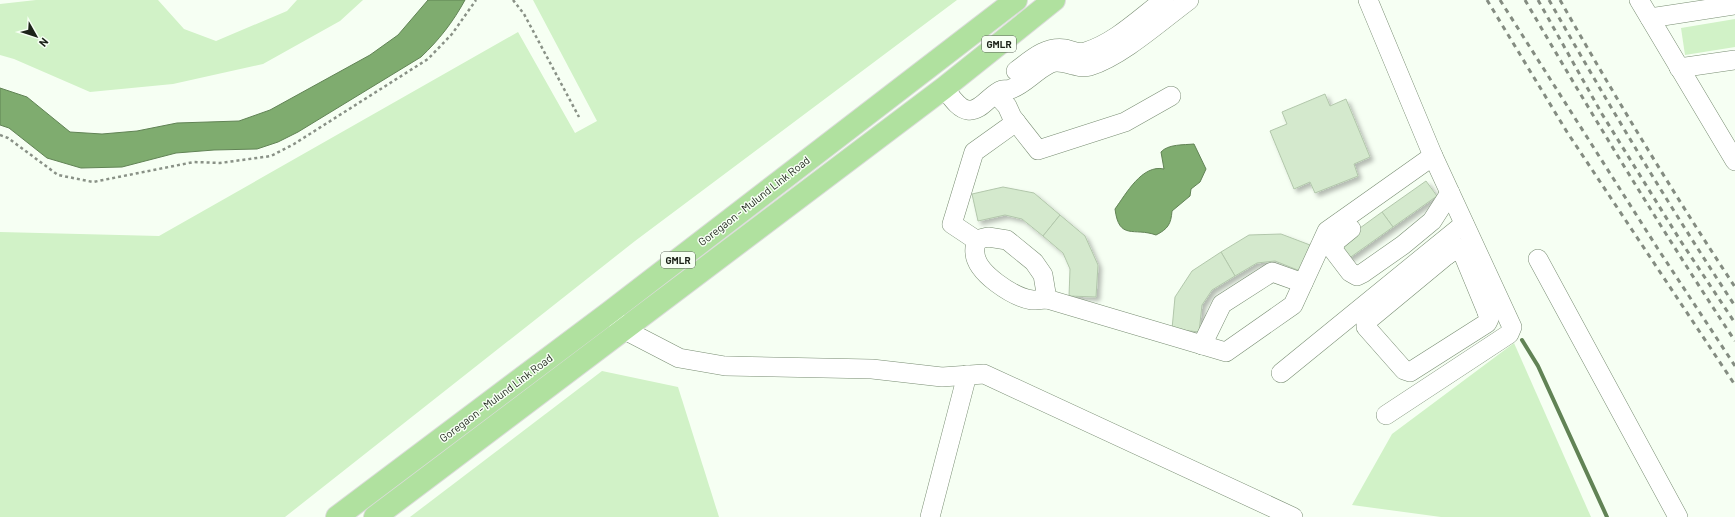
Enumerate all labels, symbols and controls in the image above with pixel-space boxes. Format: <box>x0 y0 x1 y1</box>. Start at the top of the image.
north arrow <box>16 16 56 56</box>
text: N <box>37 36 52 50</box>
road number: GMLR <box>982 36 1016 52</box>
street label: Goregaon - Mulund Link Road <box>695 153 812 248</box>
road number: GMLR <box>661 252 695 268</box>
street label: Goregaon - Mulund Link Road <box>437 351 555 444</box>

